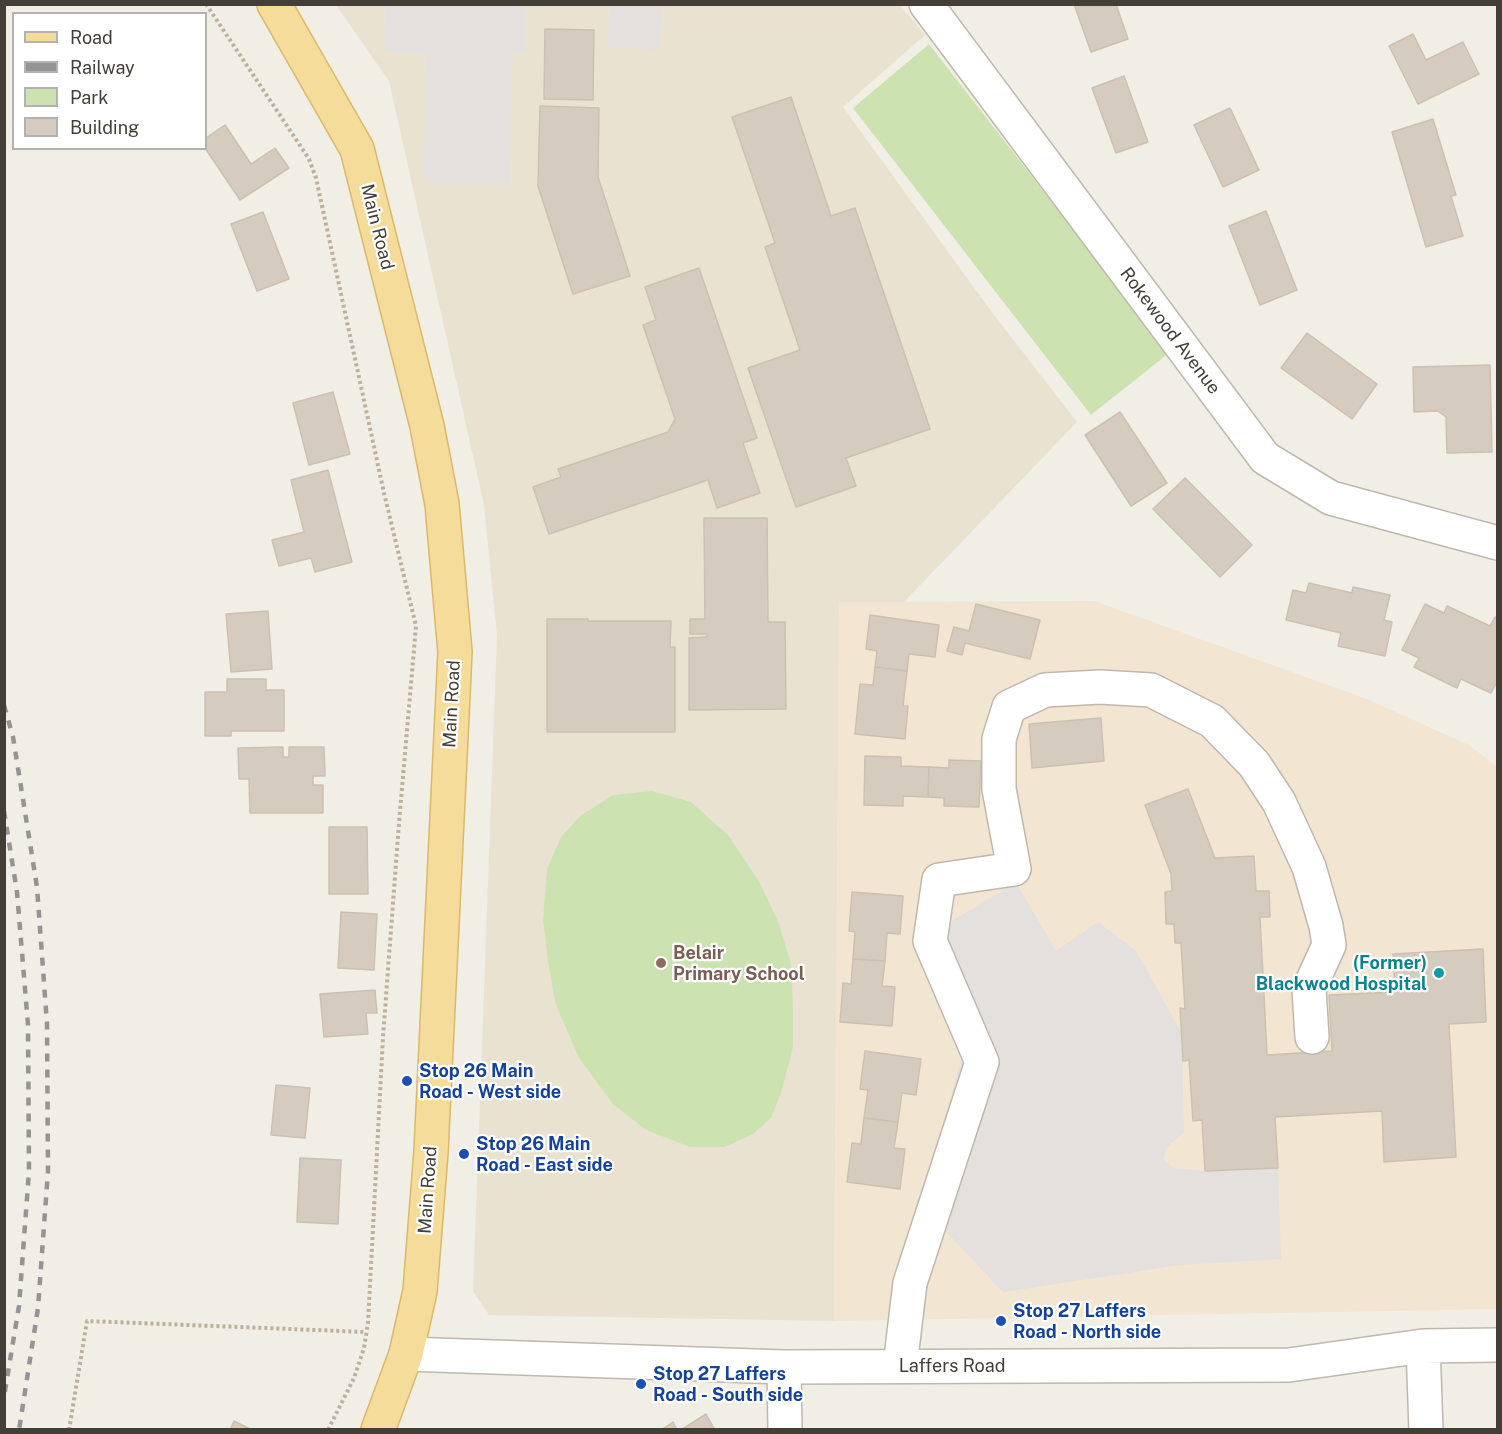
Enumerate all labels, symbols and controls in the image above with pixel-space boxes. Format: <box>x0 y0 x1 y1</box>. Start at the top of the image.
legend <box>12 12 207 150</box>
text: Road <box>70 27 113 48</box>
text: Railway <box>70 57 135 78</box>
text: Park <box>70 87 108 108</box>
text: Building <box>70 117 139 138</box>
street label: Main Road <box>356 182 398 272</box>
street label: Rokewood Avenue <box>1115 263 1225 399</box>
street label: Main Road <box>439 660 465 748</box>
place label: Belair Primary School <box>673 942 805 984</box>
place label: (Former) Blackwood Hospital <box>1256 952 1427 994</box>
marker: Belair Primary School <box>654 956 668 970</box>
marker: (Former) Blackwood Hospital <box>1432 966 1446 980</box>
place label: Stop 26 Main Road - West side <box>419 1060 561 1102</box>
marker: Stop 26 Main Road - West side <box>400 1074 414 1088</box>
place label: Stop 26 Main Road - East side <box>476 1133 613 1176</box>
street label: Main Road <box>414 1145 442 1235</box>
marker: Stop 26 Main Road - East side <box>457 1147 471 1161</box>
place label: Stop 27 Laffers Road - North side <box>1013 1300 1161 1342</box>
marker: Stop 27 Laffers Road - North side <box>994 1314 1008 1328</box>
street label: Laffers Road <box>899 1355 1005 1377</box>
place label: Stop 27 Laffers Road - South side <box>653 1363 803 1406</box>
marker: Stop 27 Laffers Road - South side <box>634 1377 648 1391</box>

